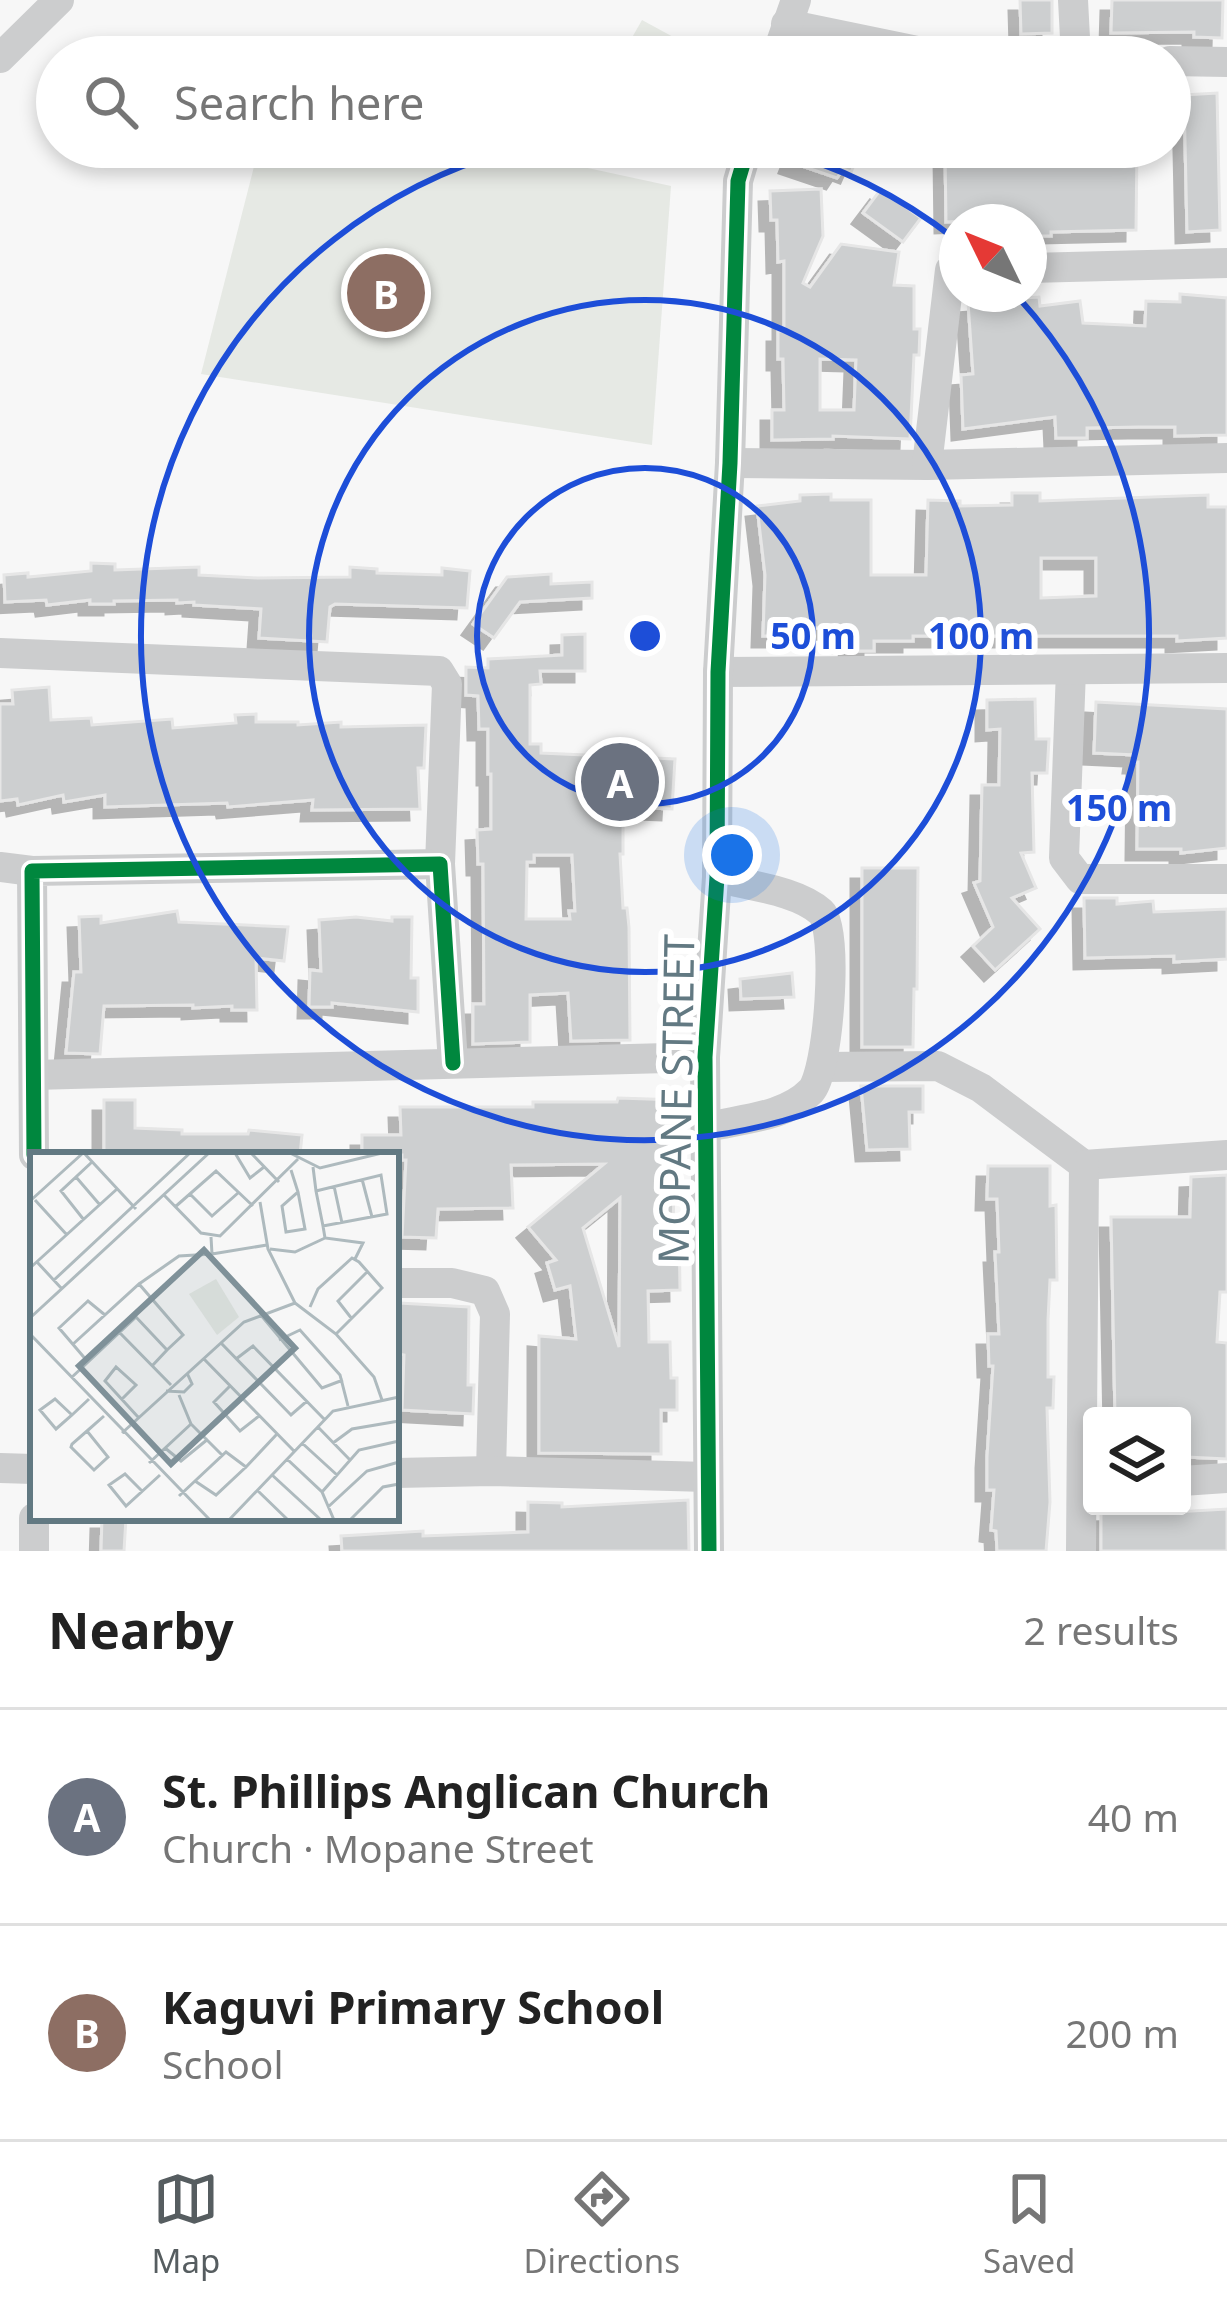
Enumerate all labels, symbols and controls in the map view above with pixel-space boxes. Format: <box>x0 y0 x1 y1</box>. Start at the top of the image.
search box <box>36 36 1191 168</box>
icon: search <box>78 69 144 135</box>
text: Search here <box>174 72 424 133</box>
north arrow <box>939 204 1047 312</box>
pin: B <box>347 248 425 338</box>
text: 50 m <box>770 611 856 660</box>
text: 100 m <box>928 611 1034 660</box>
centre of rings <box>624 615 666 657</box>
pin: A <box>581 737 659 827</box>
text: 150 m <box>1066 783 1172 832</box>
your location <box>702 825 762 885</box>
street label: MOPANE STREET <box>644 934 706 1264</box>
inset map <box>30 1152 399 1521</box>
map controls <box>1083 1407 1191 1515</box>
button: layers <box>1083 1407 1191 1515</box>
text: Nearby <box>48 1594 234 1664</box>
text: 2 results <box>1024 1603 1179 1656</box>
text: St. Phillips Anglican Church <box>162 1760 770 1821</box>
text: A <box>74 1790 101 1843</box>
text: 40 m <box>1088 1790 1179 1843</box>
text: Church · Mopane Street <box>162 1821 594 1874</box>
text: Kaguvi Primary School <box>162 1976 664 2037</box>
text: B <box>74 2006 100 2059</box>
text: 200 m <box>1065 2006 1179 2059</box>
text: School <box>162 2037 284 2090</box>
tab: Map <box>152 2166 220 2283</box>
tab: Directions <box>523 2166 680 2283</box>
tab: Saved <box>983 2166 1075 2283</box>

